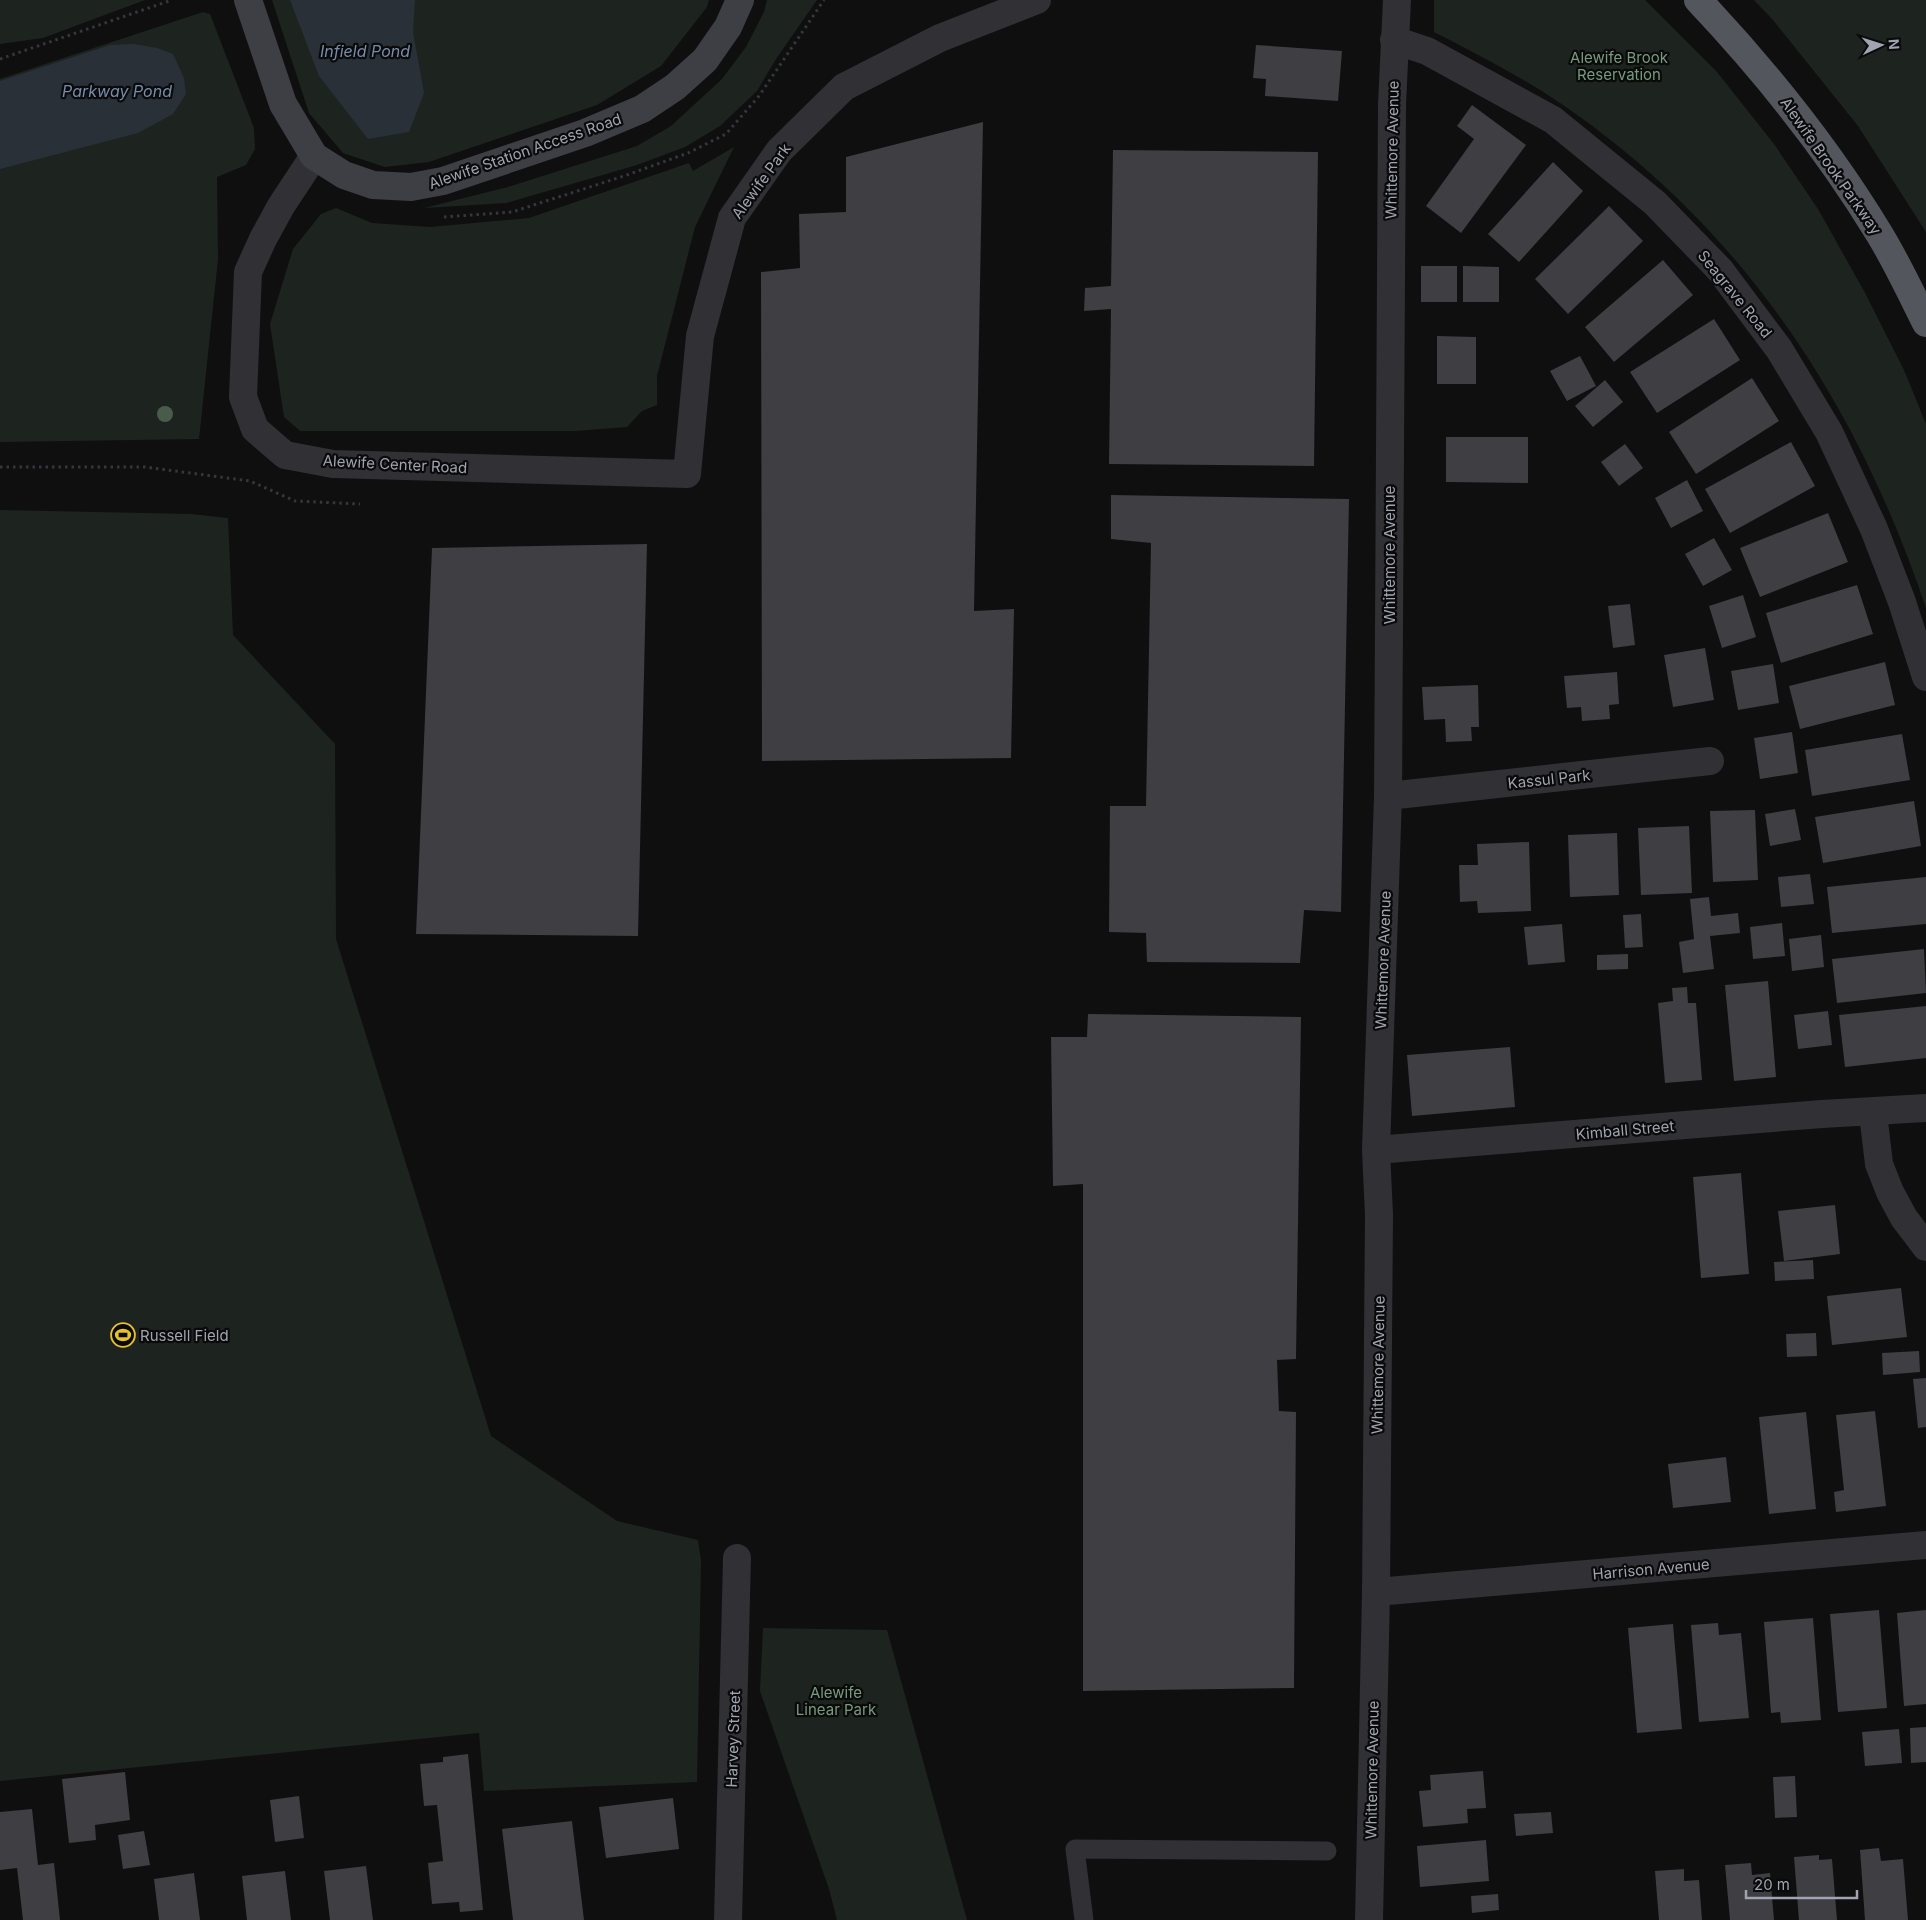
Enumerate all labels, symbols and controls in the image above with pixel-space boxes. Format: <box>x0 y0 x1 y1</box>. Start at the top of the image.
north arrow <box>1856 20 1906 70</box>
text: N <box>1886 38 1903 50</box>
water label: Infield Pond <box>320 41 410 61</box>
park label: Alewife Brook Reservation <box>1570 48 1669 84</box>
water label: Parkway Pond <box>62 81 172 101</box>
street label: Whittemore Avenue <box>1381 81 1403 219</box>
street label: Alewife Brook Parkway <box>1776 94 1886 239</box>
street label: Alewife Station Access Road <box>426 109 624 193</box>
street label: Alewife Park <box>727 139 795 222</box>
street label: Seagrave Road <box>1694 246 1776 342</box>
street label: Alewife Center Road <box>322 451 468 477</box>
street label: Whittemore Avenue <box>1380 486 1399 624</box>
street label: Kassul Park <box>1507 765 1592 793</box>
street label: Whittemore Avenue <box>1371 890 1395 1030</box>
street label: Kimball Street <box>1575 1116 1675 1144</box>
street label: Whittemore Avenue <box>1367 1296 1389 1434</box>
sports icon: Russell Field <box>110 1322 136 1348</box>
place label: Russell Field <box>140 1326 229 1345</box>
street label: Harrison Avenue <box>1592 1554 1710 1584</box>
park label: Alewife Linear Park <box>796 1683 877 1719</box>
street label: Harvey Street <box>722 1690 744 1788</box>
street label: Whittemore Avenue <box>1361 1701 1383 1839</box>
scale bar <box>1746 1868 1857 1900</box>
text: 20 m <box>1754 1875 1790 1894</box>

